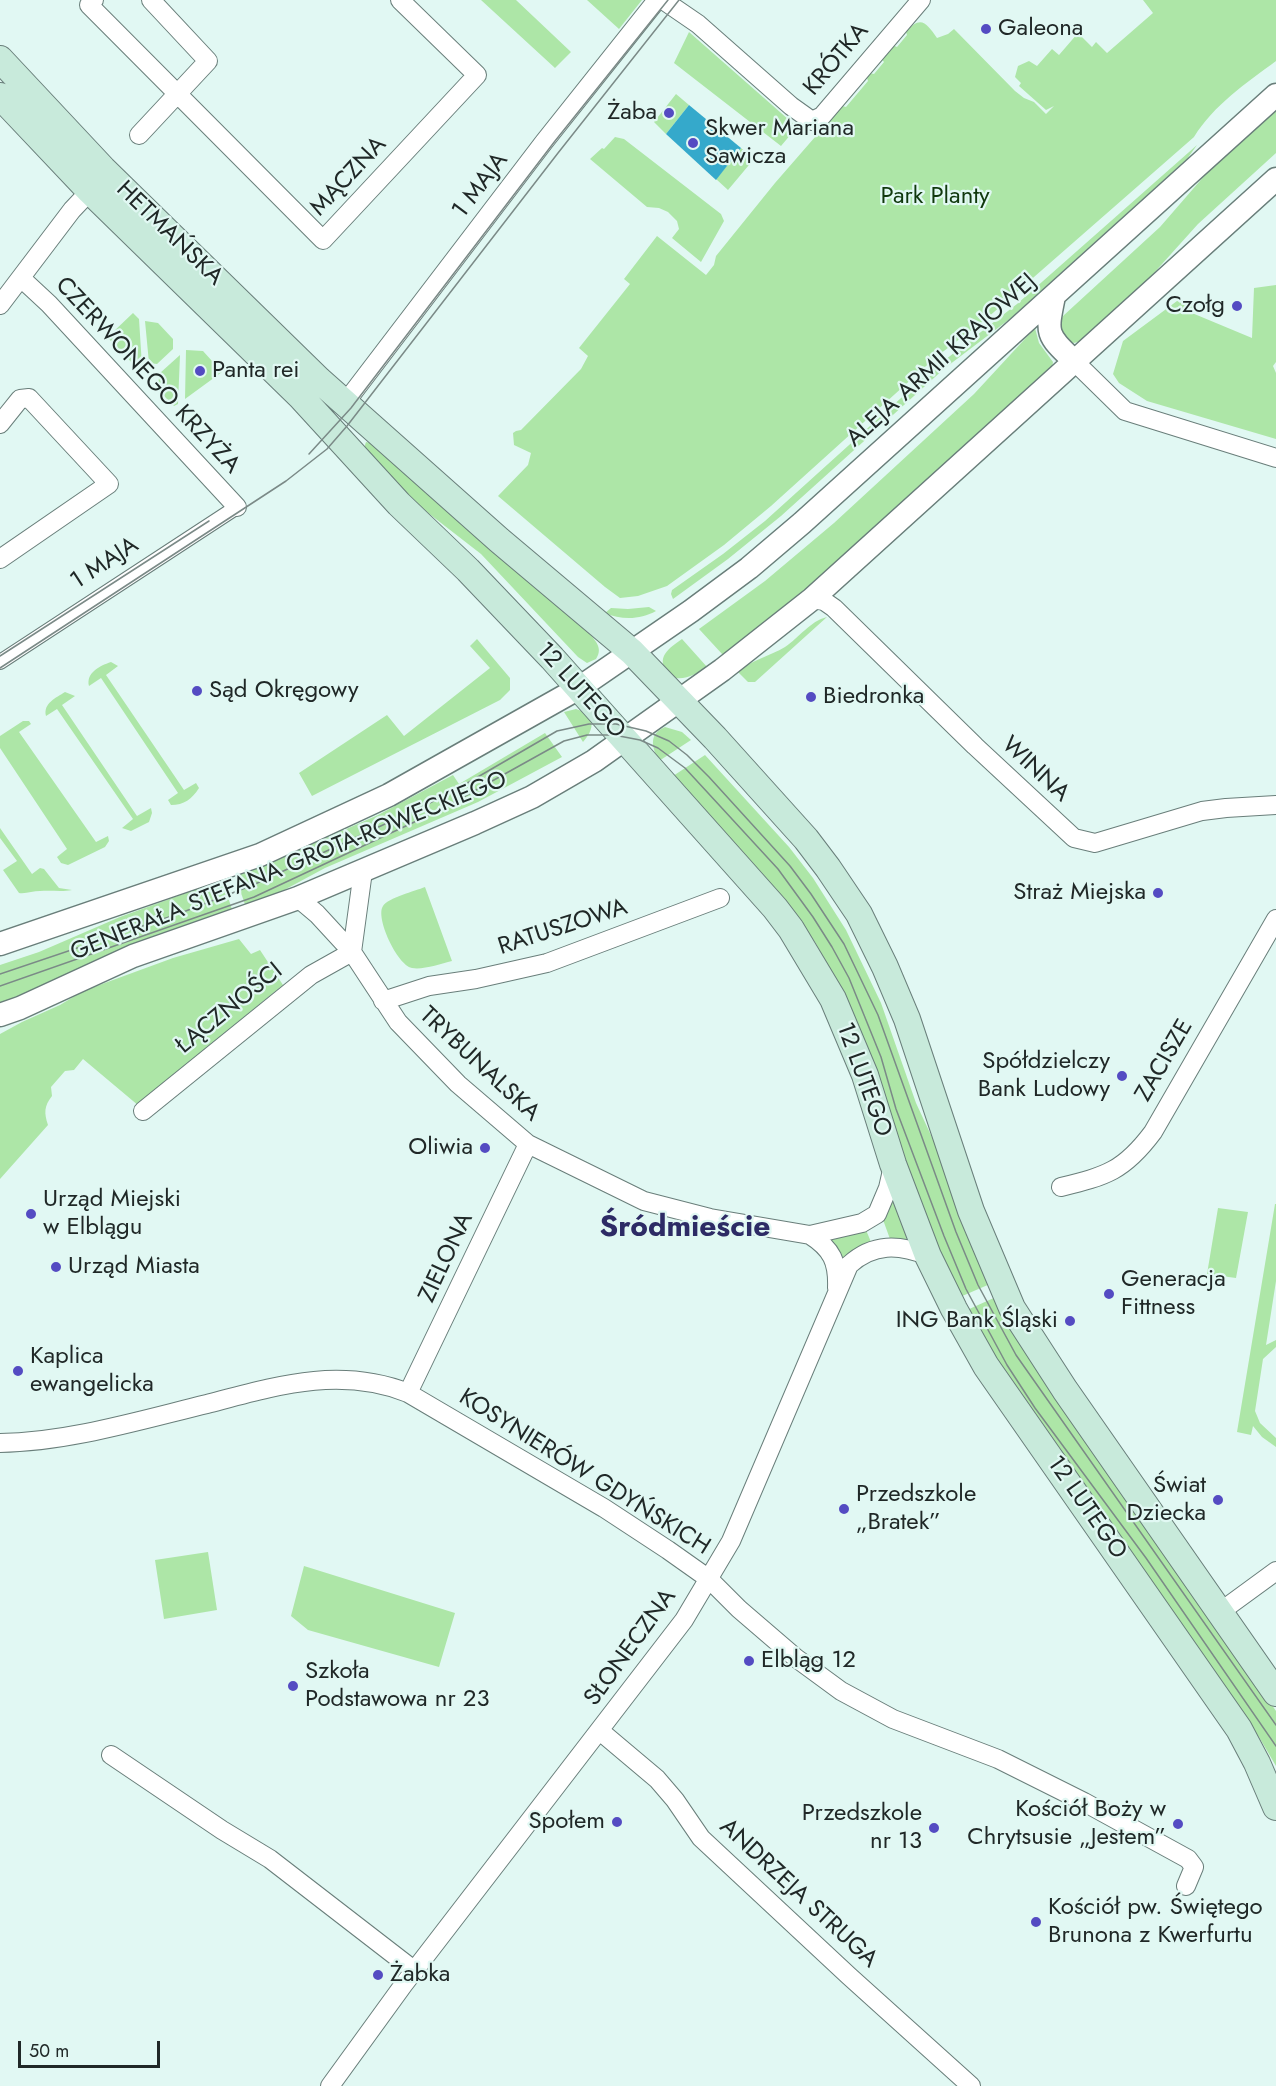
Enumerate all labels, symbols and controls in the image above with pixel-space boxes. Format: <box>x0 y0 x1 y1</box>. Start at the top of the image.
place label: Galeona <box>998 15 1083 43</box>
street label: KRÓTKA <box>798 18 876 102</box>
marker: Galeona <box>979 22 993 36</box>
place label: Żaba <box>607 99 657 127</box>
marker: Żaba <box>662 106 676 120</box>
place label: Skwer Mariana Sawicza <box>705 115 854 171</box>
street label: MĄCZNA <box>305 131 393 223</box>
marker: Skwer Mariana Sawicza <box>686 136 700 150</box>
street label: 1 MAJA <box>447 147 515 225</box>
street label: HETMAŃSKA <box>109 176 229 292</box>
park label: Park Planty <box>880 183 990 211</box>
street label: ALEJA ARMII KRAJOWEJ <box>841 268 1043 454</box>
street label: CZERWONEGO KRZYŻA <box>49 272 245 480</box>
place label: Czołg <box>1166 292 1225 320</box>
marker: Czołg <box>1230 299 1244 313</box>
place label: Panta rei <box>212 357 300 385</box>
marker: Panta rei <box>193 364 207 378</box>
street label: 1 MAJA <box>66 532 144 596</box>
street label: 12 LUTEGO <box>529 637 631 745</box>
place label: Sąd Okręgowy <box>209 677 358 705</box>
place label: Biedronka <box>823 683 924 711</box>
marker: Sąd Okręgowy <box>190 684 204 698</box>
marker: Biedronka <box>804 690 818 704</box>
street label: WINNA <box>995 731 1075 809</box>
street label: GENERAŁA STEFANA GROTA-ROWECKIEGO <box>67 766 511 968</box>
place label: Straż Miejska <box>1013 879 1146 907</box>
marker: Straż Miejska <box>1151 886 1165 900</box>
street label: RATUSZOWA <box>495 894 631 962</box>
street label: ŁĄCZNOŚCI <box>171 957 289 1061</box>
street label: TRYBUNALSKA <box>413 1002 545 1128</box>
street label: ZACISZE <box>1130 1015 1200 1107</box>
street label: 12 LUTEGO <box>829 1019 897 1141</box>
place label: Spółdzielczy Bank Ludowy <box>978 1048 1110 1104</box>
marker: Spółdzielczy Bank Ludowy <box>1115 1069 1129 1083</box>
place label: Oliwia <box>408 1134 473 1162</box>
marker: Oliwia <box>478 1141 492 1155</box>
place label: Urząd Miejski w Elblągu <box>43 1186 181 1242</box>
marker: Urząd Miejski w Elblągu <box>24 1207 38 1221</box>
street label: ZIELONA <box>414 1209 480 1307</box>
district label: Śródmieście <box>600 1211 770 1247</box>
place label: Urząd Miasta <box>68 1253 200 1281</box>
marker: Urząd Miasta <box>49 1260 63 1274</box>
place label: Generacja Fittness <box>1121 1266 1226 1322</box>
marker: Generacja Fittness <box>1102 1287 1116 1301</box>
place label: ING Bank Śląski <box>896 1307 1058 1335</box>
marker: ING Bank Śląski <box>1063 1314 1077 1328</box>
place label: Kaplica ewangelicka <box>30 1343 154 1399</box>
marker: Kaplica ewangelicka <box>11 1364 25 1378</box>
street label: KOSYNIERÓW GDYŃSKICH <box>453 1384 715 1562</box>
street label: 12 LUTEGO <box>1040 1451 1132 1565</box>
place label: Świat Dziecka <box>1126 1472 1206 1528</box>
place label: Przedszkole „Bratek” <box>856 1481 976 1537</box>
marker: Świat Dziecka <box>1211 1493 1225 1507</box>
marker: Przedszkole „Bratek” <box>837 1502 851 1516</box>
street label: SŁONECZNA <box>579 1584 683 1712</box>
place label: Elbląg 12 <box>761 1647 856 1675</box>
marker: Elbląg 12 <box>742 1654 756 1668</box>
place label: Szkoła Podstawowa nr 23 <box>305 1658 490 1714</box>
marker: Szkoła Podstawowa nr 23 <box>286 1679 300 1693</box>
place label: Kościół Boży w Chrytsusie „Jestem” <box>967 1796 1166 1852</box>
place label: Przedszkole nr 13 <box>802 1800 922 1856</box>
place label: Społem <box>528 1808 605 1836</box>
street label: ANDRZEJA STRUGA <box>713 1813 883 1975</box>
marker: Społem <box>610 1815 624 1829</box>
marker: Kościół Boży w Chrytsusie „Jestem” <box>1171 1817 1185 1831</box>
marker: Przedszkole nr 13 <box>927 1821 941 1835</box>
place label: Kościół pw. Świętego Brunona z Kwerfurtu <box>1048 1894 1263 1950</box>
marker: Kościół pw. Świętego Brunona z Kwerfurtu <box>1029 1915 1043 1929</box>
place label: Żabka <box>390 1961 450 1989</box>
marker: Żabka <box>371 1968 385 1982</box>
scale bar <box>21 2029 164 2067</box>
text: 50 m <box>29 2038 69 2064</box>

